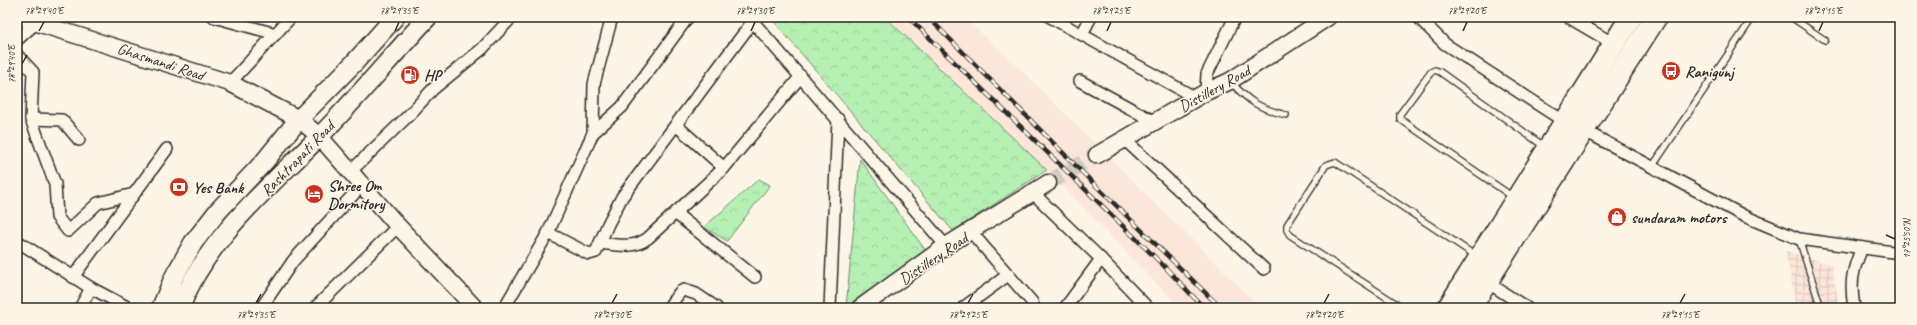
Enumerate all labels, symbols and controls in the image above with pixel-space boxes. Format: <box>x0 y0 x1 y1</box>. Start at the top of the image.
text: 78°29'40"E <box>25 4 65 17</box>
text: 78°29'35"E <box>380 4 420 17</box>
text: 78°29'30"E <box>736 4 776 17</box>
text: 78°29'25"E <box>1092 4 1132 17</box>
text: 78°29'20"E <box>1448 4 1488 17</box>
text: 78°29'15"E <box>1804 4 1844 17</box>
street label: Ghasmandi Road <box>115 38 209 86</box>
text: 78°29'40"E <box>5 43 18 83</box>
street label: Distillery Road <box>1175 60 1256 117</box>
bus stop icon: Ranigunj <box>1660 60 1682 82</box>
place label: Ranigunj <box>1685 62 1736 82</box>
fuel station icon: HP <box>399 64 421 86</box>
place label: HP <box>424 66 443 86</box>
street label: Rashtrapati Road <box>257 115 341 201</box>
bank icon: Yes Bank <box>168 176 190 198</box>
place label: Shree Om Dormitory <box>328 176 386 214</box>
place label: Yes Bank <box>193 178 245 198</box>
hotel icon: Shree Om Dormitory <box>303 183 325 205</box>
shop icon: sundaram motors <box>1606 206 1628 228</box>
place label: sundaram motors <box>1631 208 1728 228</box>
text: 17°25'50"N <box>1900 217 1913 259</box>
street label: Distillery Road <box>895 227 974 289</box>
text: 78°29'35"E <box>237 308 277 321</box>
text: 78°29'30"E <box>593 308 633 321</box>
text: 78°29'25"E <box>949 308 989 321</box>
text: 78°29'20"E <box>1305 308 1345 321</box>
text: 78°29'15"E <box>1661 308 1701 321</box>

